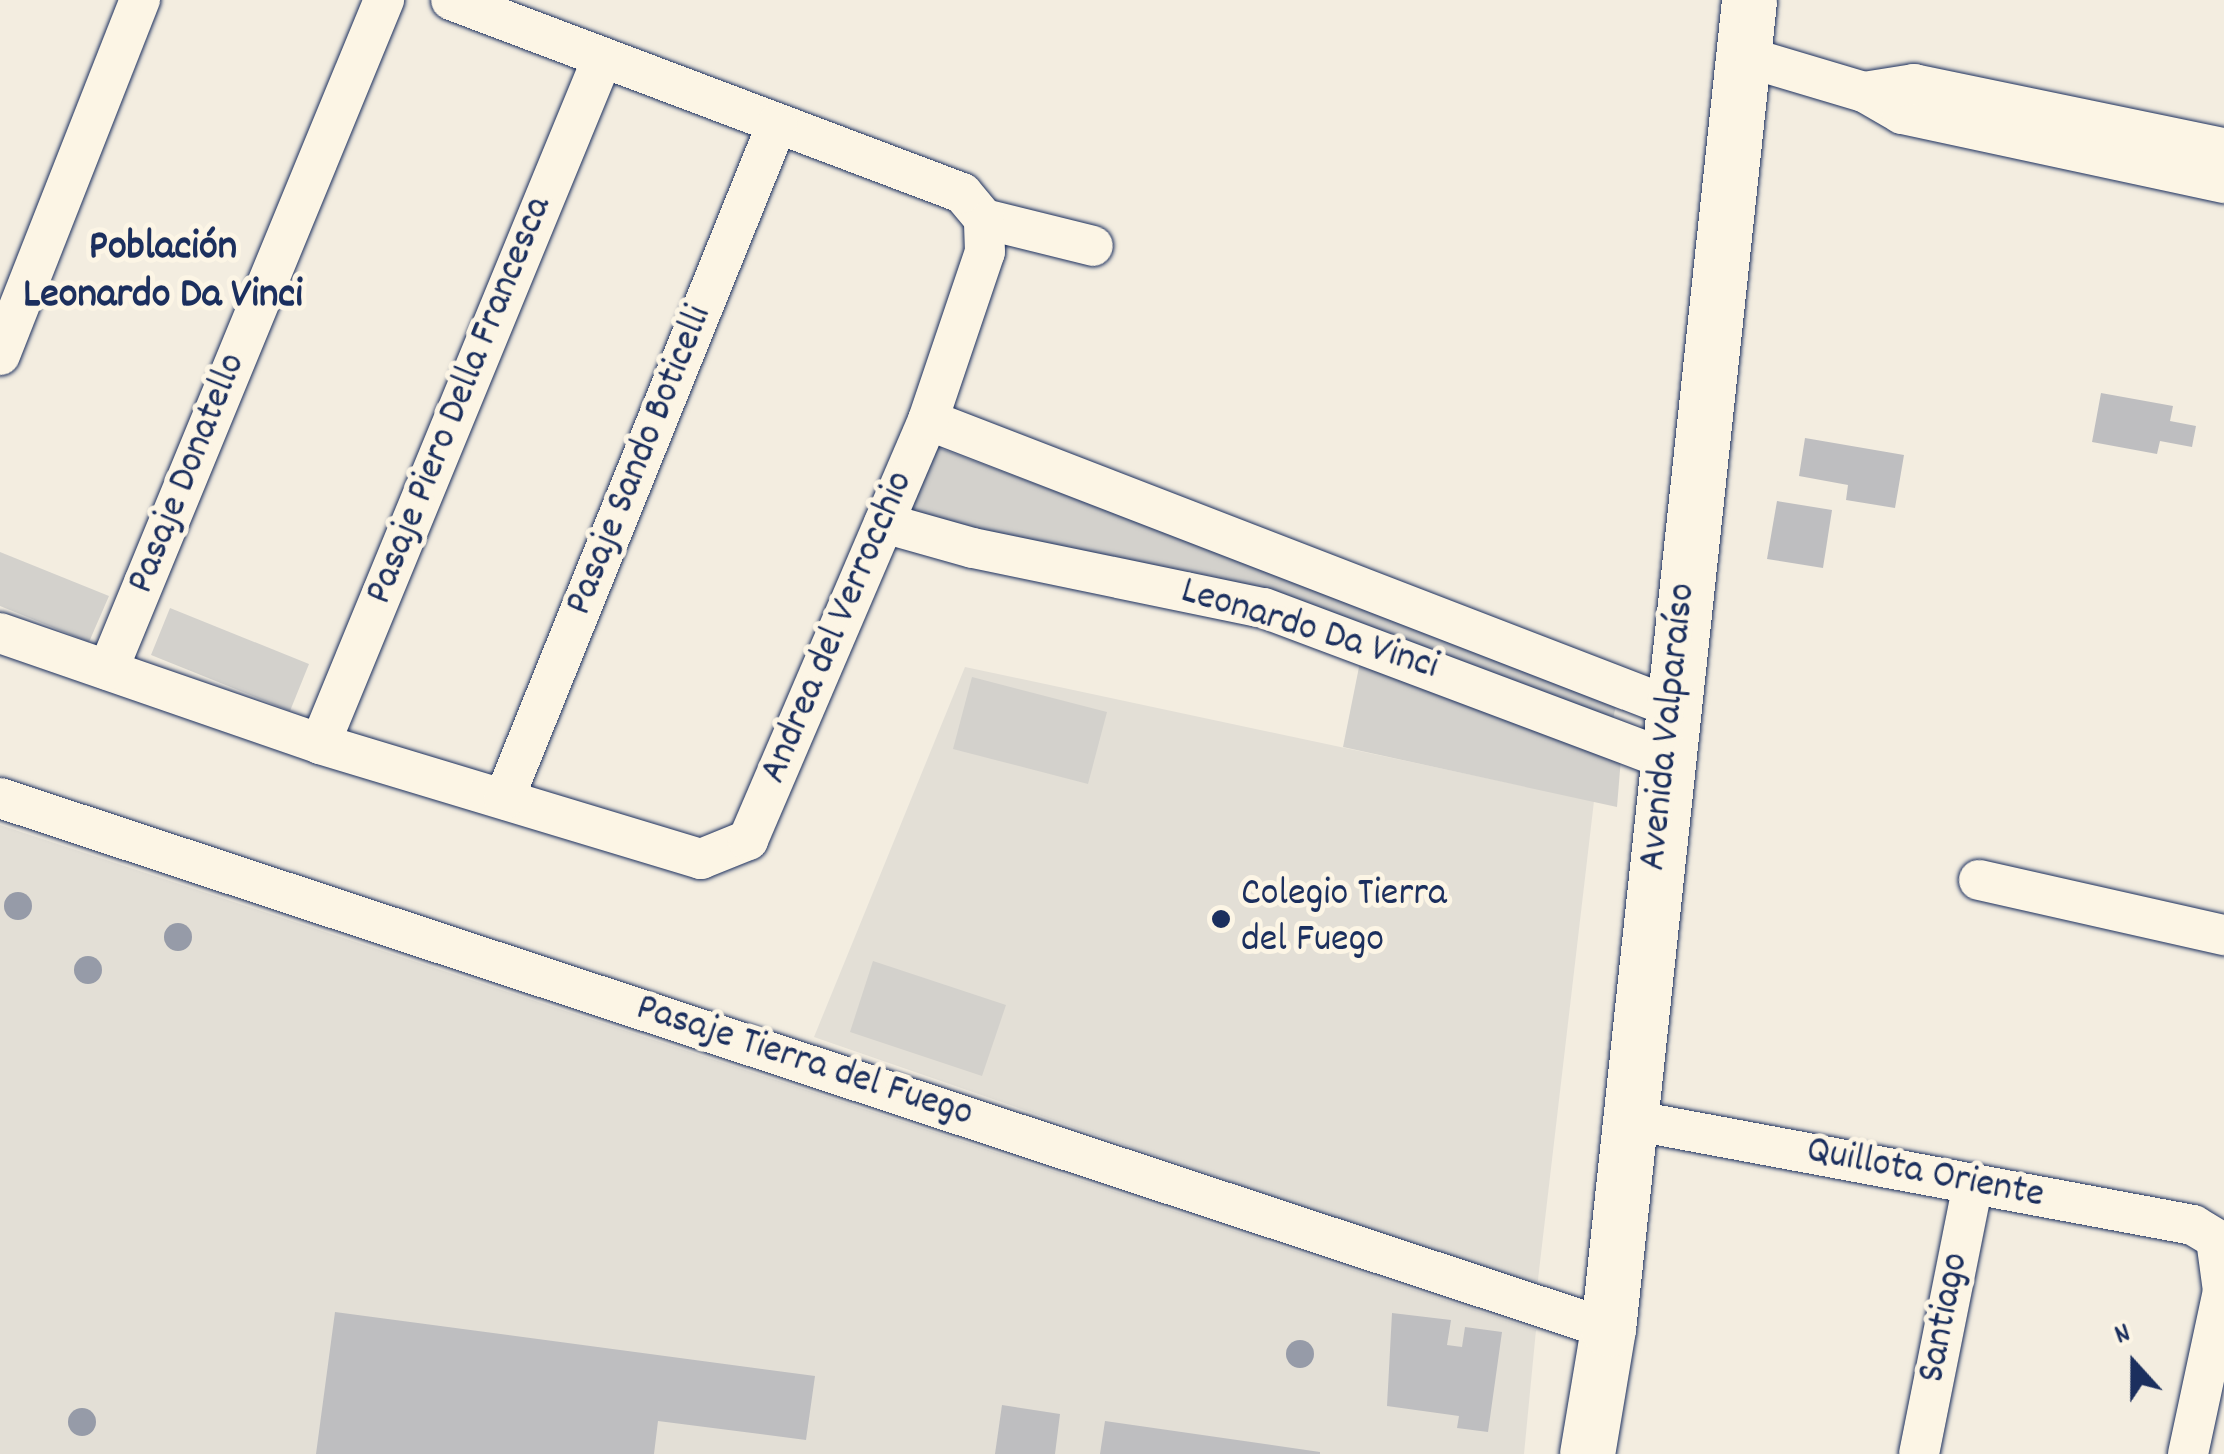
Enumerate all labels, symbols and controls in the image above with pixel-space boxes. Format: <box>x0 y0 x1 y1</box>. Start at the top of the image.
street label: Pasaje Piero Della Francesca <box>357 190 565 612</box>
district label: Población Leonardo Da Vinci <box>23 224 303 322</box>
street label: Pasaje Sando Boticelli <box>557 299 725 623</box>
street label: Pasaje Donatello <box>119 347 259 601</box>
street label: Andrea del Verrocchio <box>752 465 926 791</box>
street label: Leonardo Da Vinci <box>1175 569 1443 693</box>
street label: Avenida Valparaíso <box>1631 581 1709 873</box>
place label: Colegio Tierra del Fuego <box>1241 872 1447 966</box>
marker: Colegio Tierra del Fuego <box>1210 908 1232 930</box>
street label: Pasaje Tierra del Fuego <box>630 986 978 1140</box>
street label: Quillota Oriente <box>1802 1128 2048 1222</box>
street label: Santiago <box>1910 1249 1982 1387</box>
north arrow <box>2084 1314 2184 1414</box>
text: N <box>2110 1315 2137 1357</box>

